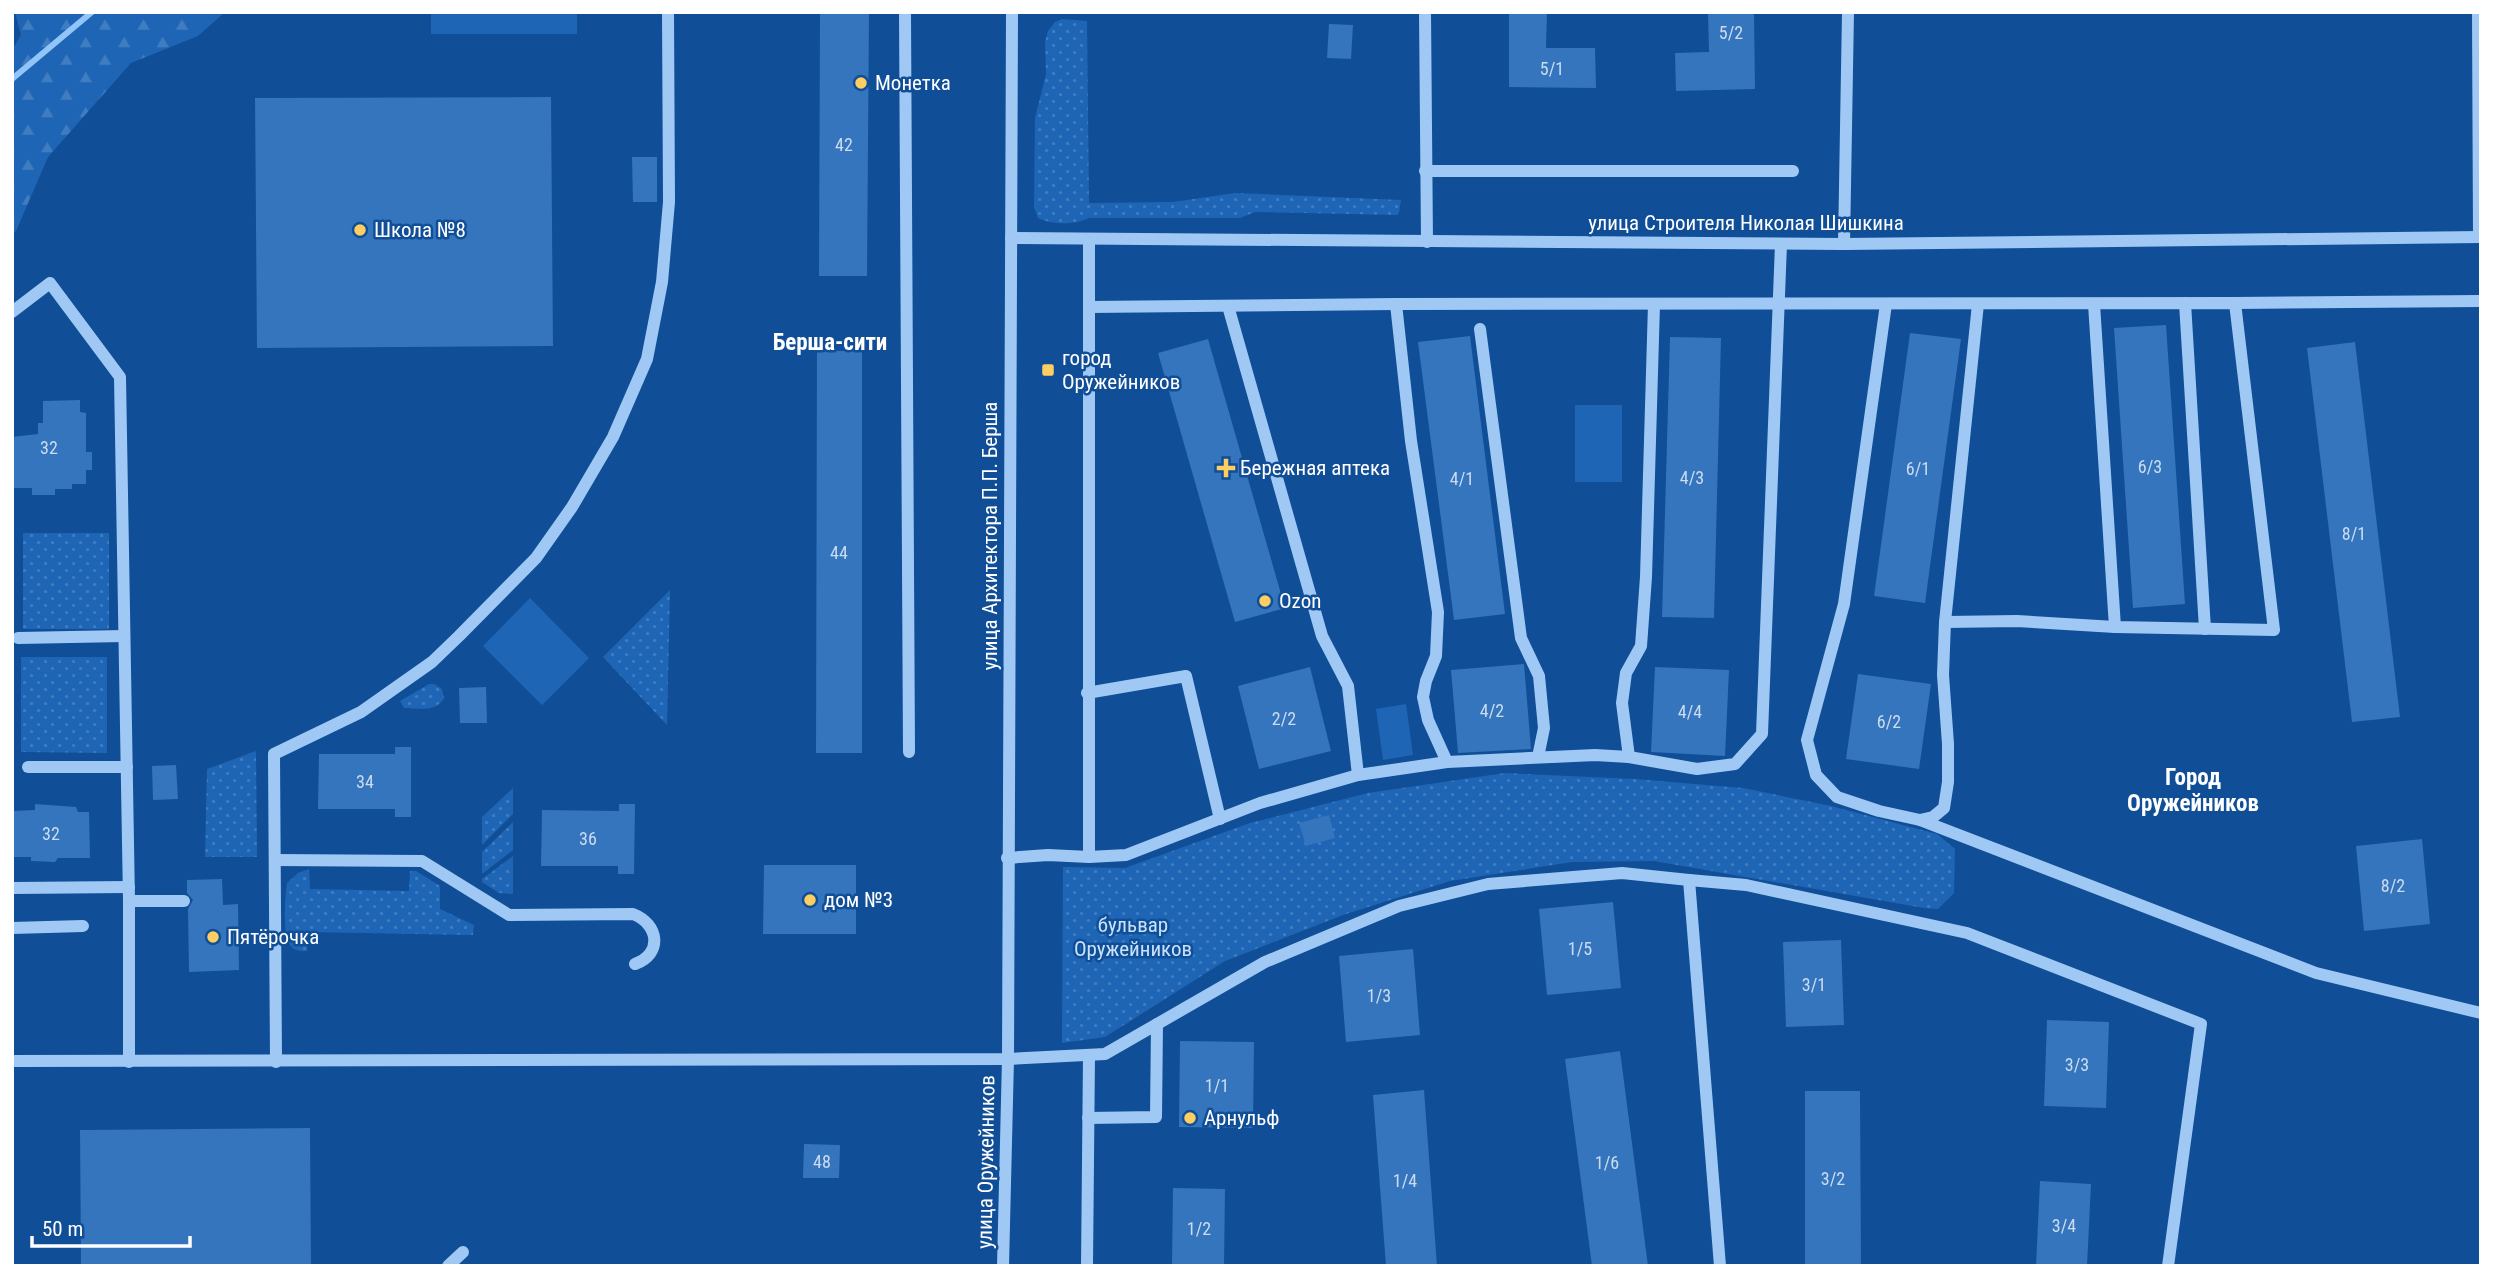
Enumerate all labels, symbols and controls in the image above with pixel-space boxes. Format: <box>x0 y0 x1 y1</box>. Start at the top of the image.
house number: 5/2 <box>1719 22 1743 43</box>
house number: 5/1 <box>1540 58 1564 79</box>
place label: Монетка <box>875 71 951 95</box>
marker: Монетка <box>853 75 869 91</box>
house number: 42 <box>835 134 853 155</box>
street label: улица Строителя Николая Шишкина <box>1588 211 1904 235</box>
place label: Школа №8 <box>374 218 466 242</box>
marker: Школа №8 <box>352 222 368 238</box>
district label: Берша-сити <box>773 329 887 356</box>
place label: город Оружейников <box>1062 346 1180 394</box>
marker: город Оружейников <box>1040 362 1056 378</box>
street label: улица Архитектора П.П. Берша <box>978 402 1002 670</box>
house number: 32 <box>40 437 58 458</box>
place label: Бережная аптека <box>1240 456 1390 480</box>
house number: 6/3 <box>2138 456 2162 477</box>
house number: 6/1 <box>1906 458 1930 479</box>
marker: Бережная аптека <box>1218 460 1234 476</box>
house number: 4/3 <box>1680 467 1704 488</box>
house number: 4/1 <box>1450 468 1474 489</box>
house number: 8/1 <box>2342 523 2366 544</box>
house number: 44 <box>830 542 848 563</box>
place label: Ozon <box>1279 589 1321 613</box>
marker: Ozon <box>1257 593 1273 609</box>
house number: 4/2 <box>1480 700 1504 721</box>
house number: 4/4 <box>1678 701 1702 722</box>
house number: 2/2 <box>1272 708 1296 729</box>
house number: 6/2 <box>1877 711 1901 732</box>
district label: Город Оружейников <box>2127 764 2259 817</box>
house number: 34 <box>356 771 374 792</box>
house number: 32 <box>42 823 60 844</box>
house number: 36 <box>579 828 597 849</box>
house number: 8/2 <box>2381 875 2405 896</box>
place label: дом №3 <box>824 888 893 912</box>
marker: дом №3 <box>802 892 818 908</box>
park label: бульвар Оружейников <box>1074 913 1192 961</box>
place label: Пятёрочка <box>227 925 319 949</box>
marker: Пятёрочка <box>205 929 221 945</box>
house number: 1/5 <box>1568 938 1592 959</box>
house number: 3/1 <box>1802 974 1826 995</box>
house number: 1/3 <box>1367 985 1391 1006</box>
house number: 3/3 <box>2065 1054 2089 1075</box>
street label: улица Оружейников <box>972 1075 1000 1249</box>
house number: 1/1 <box>1205 1075 1229 1096</box>
place label: Арнульф <box>1204 1106 1279 1130</box>
marker: Арнульф <box>1182 1110 1198 1126</box>
house number: 48 <box>813 1151 831 1172</box>
house number: 1/6 <box>1595 1152 1619 1173</box>
house number: 3/2 <box>1821 1168 1845 1189</box>
house number: 1/4 <box>1393 1170 1417 1191</box>
scale bar <box>32 1204 189 1248</box>
house number: 3/4 <box>2052 1215 2076 1236</box>
text: 50 m <box>42 1217 83 1241</box>
house number: 1/2 <box>1187 1218 1211 1239</box>

